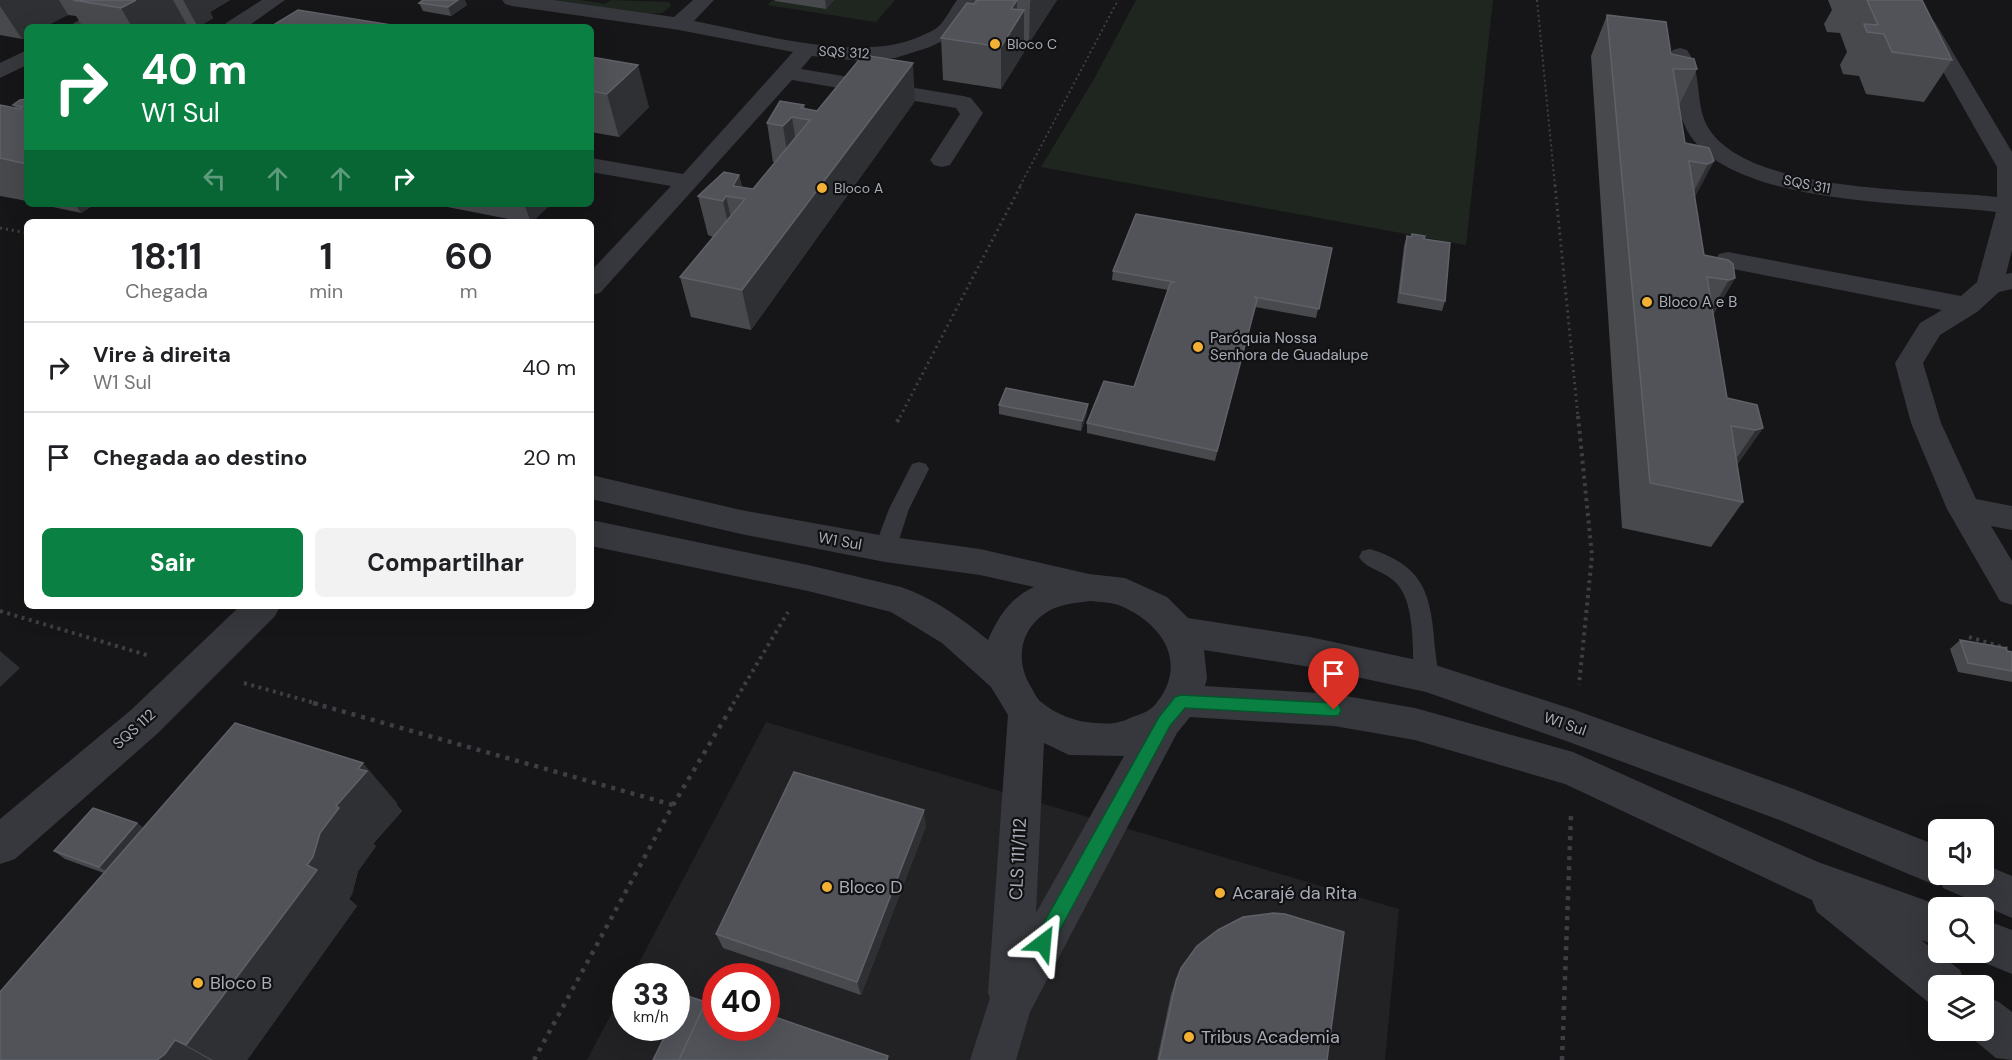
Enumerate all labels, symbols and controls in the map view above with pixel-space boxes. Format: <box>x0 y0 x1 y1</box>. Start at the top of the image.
place label: Bloco C <box>1007 35 1057 53</box>
marker: Bloco C <box>988 37 1002 51</box>
text: 40 m <box>141 42 247 97</box>
street label: SQS 312 <box>818 42 870 62</box>
icon: right <box>42 48 120 126</box>
text: W1 Sul <box>141 95 220 130</box>
icon: left <box>198 162 231 195</box>
icon: ahead <box>261 162 294 195</box>
icon: ahead <box>324 162 357 195</box>
icon: right <box>387 162 420 195</box>
street label: SQS 311 <box>1782 171 1832 197</box>
place label: Bloco A <box>834 179 883 197</box>
marker: Bloco A <box>815 181 829 195</box>
text: 18:11 <box>131 233 202 280</box>
text: 1 <box>320 233 333 280</box>
text: 60 <box>445 233 493 280</box>
text: Chegada <box>125 278 208 304</box>
text: min <box>309 278 343 304</box>
text: m <box>460 278 478 304</box>
place label: Bloco A e B <box>1659 292 1737 312</box>
marker: Bloco A e B <box>1640 295 1654 309</box>
place label: Paróquia Nossa Senhora de Guadalupe <box>1210 328 1369 365</box>
text: Vire à direita <box>93 340 231 369</box>
marker: Paróquia Nossa Senhora de Guadalupe <box>1191 340 1205 354</box>
icon: right <box>42 351 75 384</box>
text: 40 m <box>522 353 576 382</box>
text: W1 Sul <box>93 369 151 395</box>
icon: arrive <box>42 441 75 474</box>
text: Chegada ao destino <box>93 443 307 472</box>
text: 20 m <box>523 443 576 472</box>
street label: W1 Sul <box>817 527 863 555</box>
button: Sair <box>42 528 303 597</box>
button: Compartilhar <box>315 528 576 597</box>
pin <box>1308 648 1359 710</box>
icon: arrive <box>1317 657 1350 690</box>
street label: SQS 112 <box>108 705 160 753</box>
street label: W1 Sul <box>1541 707 1589 741</box>
street label: CLS 111/112 <box>1004 817 1032 901</box>
map controls <box>1928 819 1994 1041</box>
button: sound <box>1928 819 1994 885</box>
place label: Bloco D <box>839 875 903 899</box>
marker: Bloco D <box>820 880 834 894</box>
place label: Acarajé da Rita <box>1232 881 1357 905</box>
marker: Acarajé da Rita <box>1213 886 1227 900</box>
button: search <box>1928 897 1994 963</box>
position arrow <box>1011 911 1075 975</box>
speed limit sign: 40 <box>702 963 780 1041</box>
place label: Bloco B <box>210 971 272 995</box>
text: 33 <box>633 975 669 1014</box>
button: layers <box>1928 975 1994 1041</box>
marker: Bloco B <box>191 976 205 990</box>
text: km/h <box>633 1007 669 1027</box>
place label: Tribus Academia <box>1201 1025 1340 1049</box>
marker: Tribus Academia <box>1182 1030 1196 1044</box>

